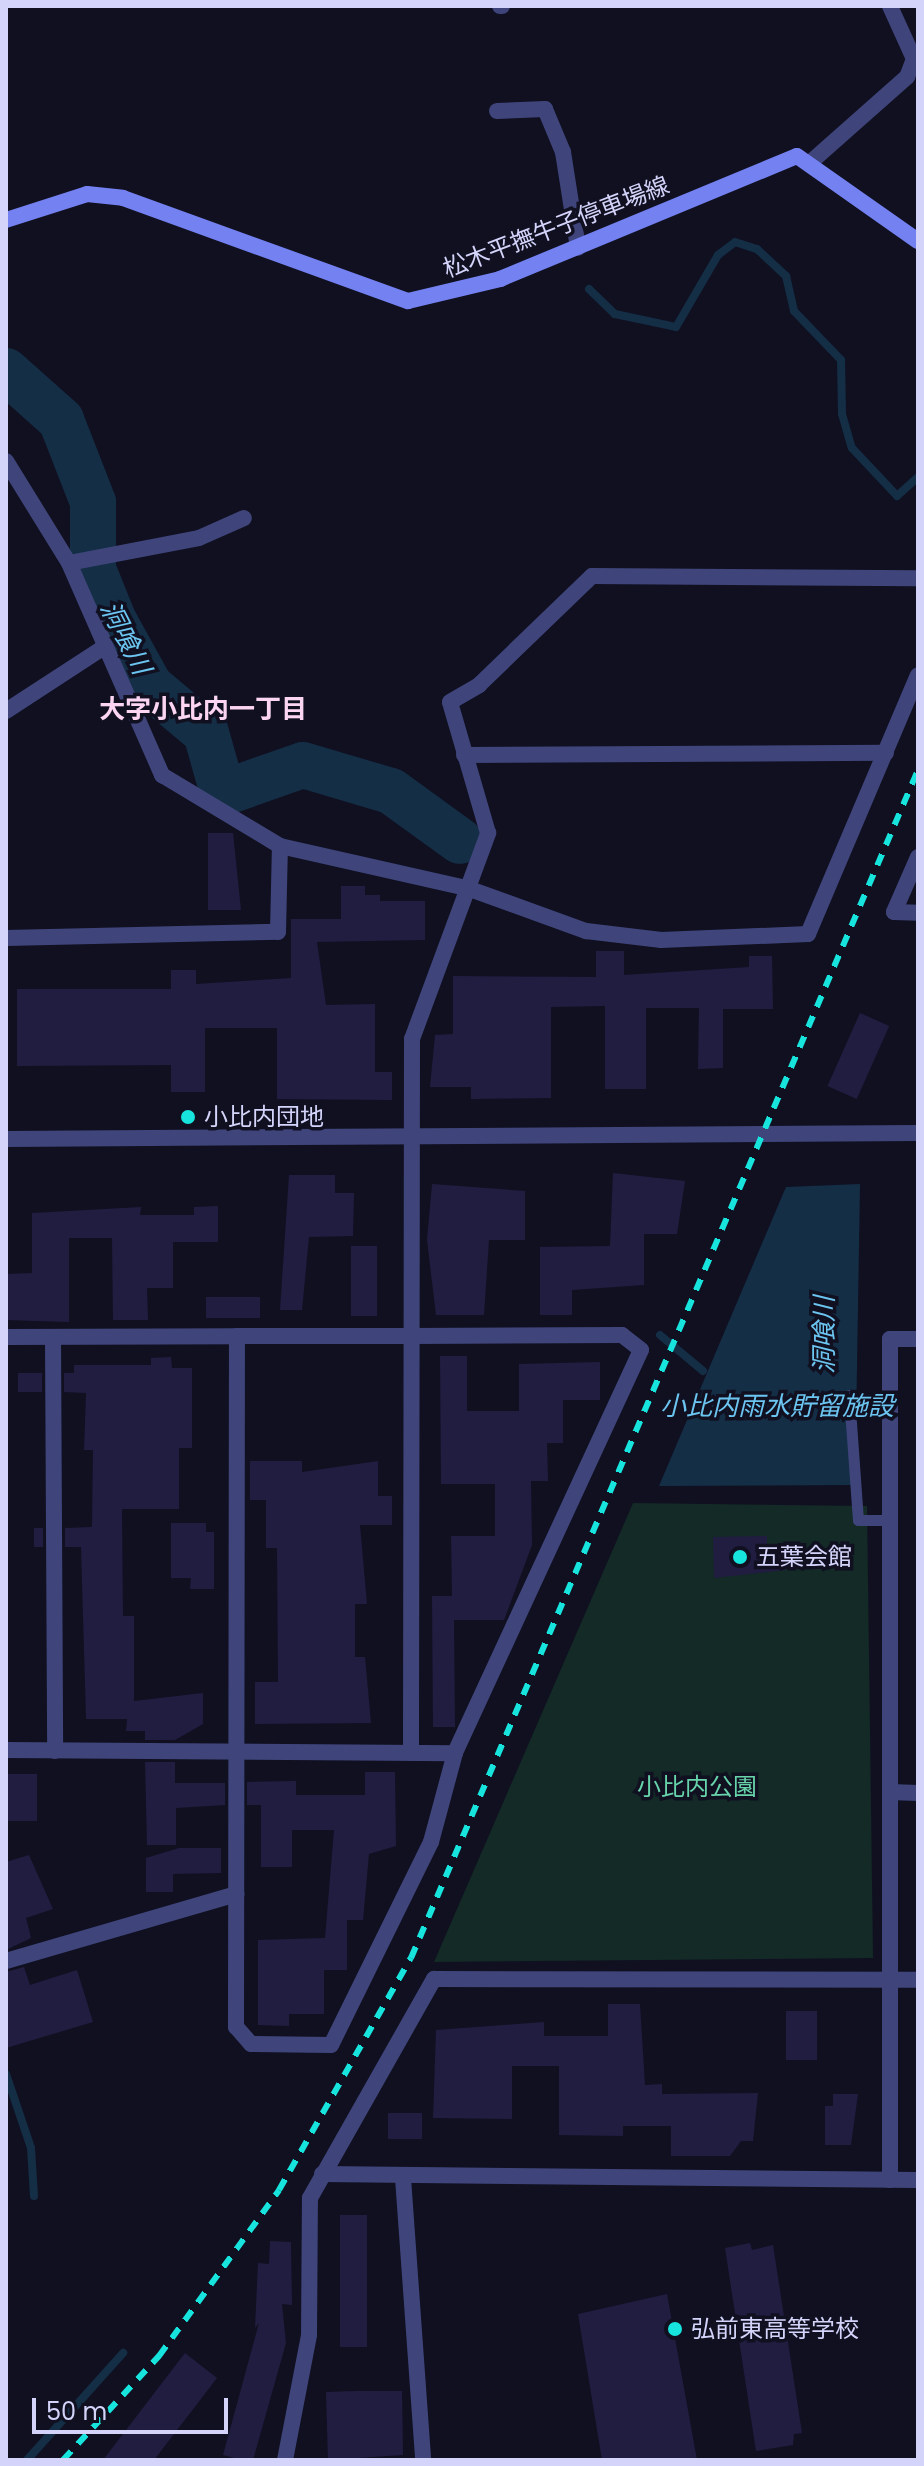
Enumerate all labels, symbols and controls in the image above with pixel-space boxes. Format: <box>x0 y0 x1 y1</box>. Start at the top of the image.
street label: 松木平撫牛子停車場線 <box>439 171 673 283</box>
water label: 洞喰川 <box>93 596 157 680</box>
district label: 大字小比内一丁目 <box>99 694 307 726</box>
place label: 小比内団地 <box>204 1103 324 1131</box>
marker: 小比内団地 <box>179 1108 197 1126</box>
water label: 洞喰川 <box>809 1296 841 1374</box>
water label: 小比内雨水貯留施設 <box>660 1391 894 1423</box>
place label: 五葉会館 <box>756 1543 852 1571</box>
marker: 五葉会館 <box>731 1548 749 1566</box>
park label: 小比内公園 <box>637 1773 757 1801</box>
place label: 弘前東高等学校 <box>691 2315 859 2343</box>
marker: 弘前東高等学校 <box>666 2320 684 2338</box>
scale bar <box>36 2382 232 2432</box>
text: 50 m <box>46 2395 107 2428</box>

